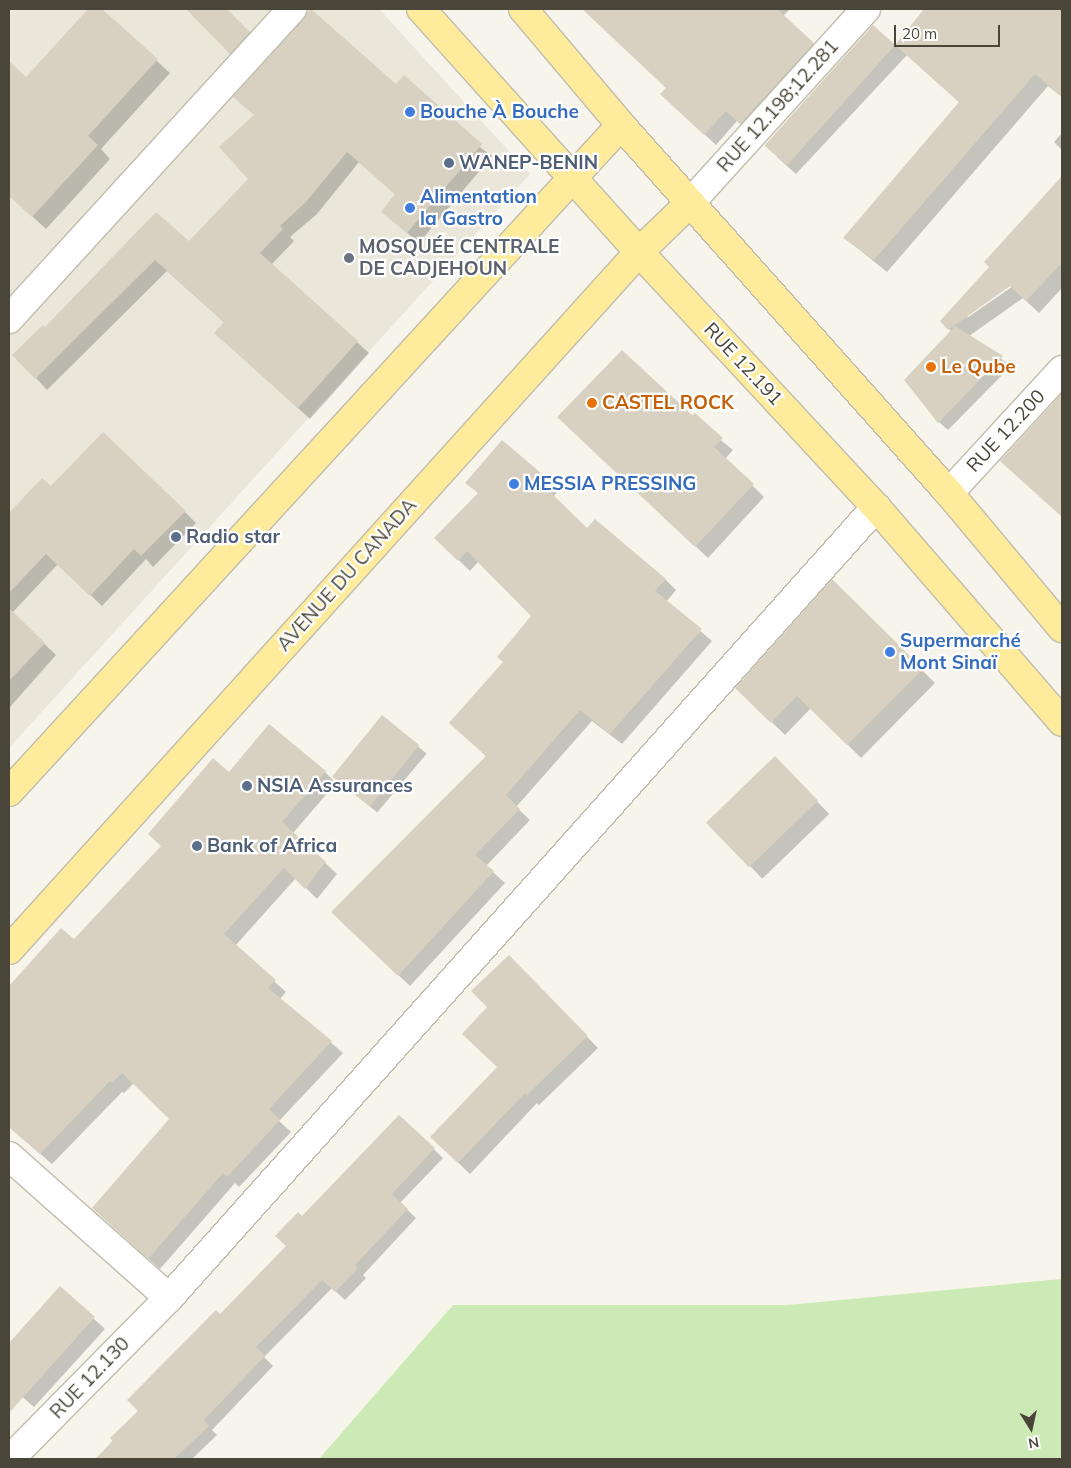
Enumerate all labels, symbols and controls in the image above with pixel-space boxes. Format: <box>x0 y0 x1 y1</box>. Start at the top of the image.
scale bar <box>896 15 1002 47</box>
text: 20 m <box>902 24 937 43</box>
street label: RUE 12.198;12.281 <box>713 35 843 177</box>
place label: Bouche À Bouche <box>420 101 579 123</box>
marker: Bouche À Bouche <box>404 106 416 118</box>
place label: WANEP-BENIN <box>459 152 598 174</box>
marker: WANEP-BENIN <box>443 157 455 169</box>
place label: Alimentation la Gastro <box>420 186 537 230</box>
marker: Alimentation la Gastro <box>404 202 416 214</box>
place label: MOSQUÉE CENTRALE DE CADJEHOUN <box>359 236 559 280</box>
marker: MOSQUÉE CENTRALE DE CADJEHOUN <box>343 252 355 264</box>
street label: RUE 12.191 <box>699 318 787 410</box>
place label: Le Qube <box>941 356 1016 378</box>
marker: Le Qube <box>925 361 937 373</box>
street label: RUE 12.200 <box>962 385 1050 477</box>
place label: CASTEL ROCK <box>602 392 734 414</box>
marker: CASTEL ROCK <box>586 397 598 409</box>
place label: MESSIA PRESSING <box>524 473 696 495</box>
marker: MESSIA PRESSING <box>508 478 520 490</box>
street label: AVENUE DU CANADA <box>273 494 421 656</box>
place label: Radio star <box>186 526 280 548</box>
marker: Radio star <box>170 531 182 543</box>
place label: Supermarché Mont Sinaï <box>900 630 1021 674</box>
marker: Supermarché Mont Sinaï <box>884 646 896 658</box>
place label: NSIA Assurances <box>257 775 413 797</box>
marker: NSIA Assurances <box>241 780 253 792</box>
place label: Bank of Africa <box>207 835 337 857</box>
marker: Bank of Africa <box>191 840 203 852</box>
street label: RUE 12.130 <box>46 1333 134 1423</box>
north arrow <box>1006 1403 1056 1453</box>
text: N <box>1027 1433 1040 1453</box>

